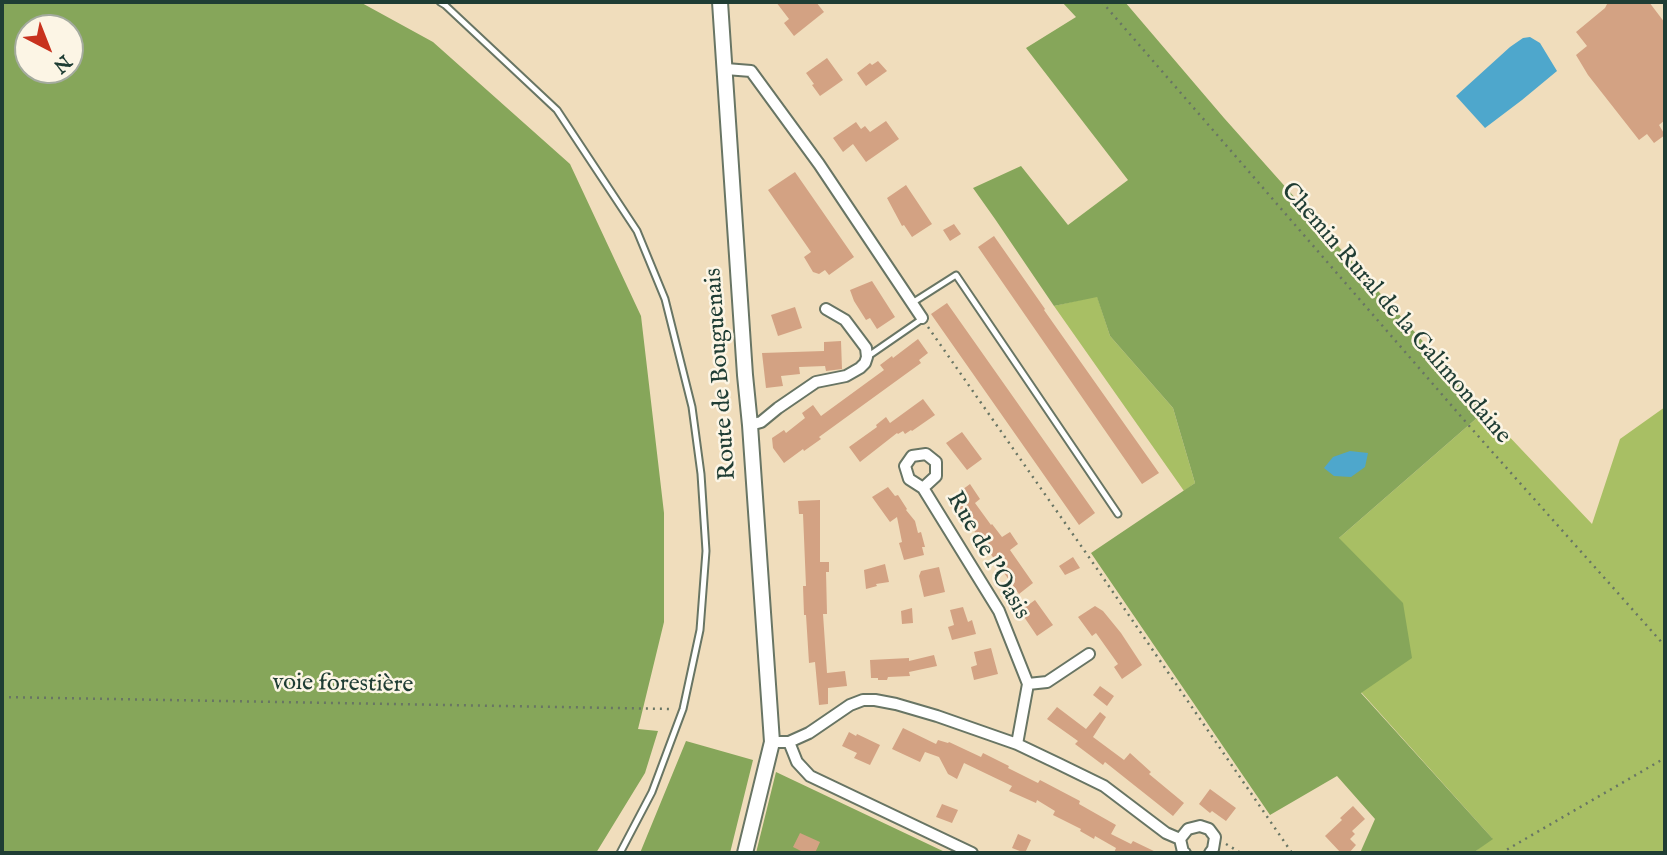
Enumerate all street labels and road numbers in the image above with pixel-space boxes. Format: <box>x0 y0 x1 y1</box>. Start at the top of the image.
street label: Chemin Rural de la Galimondaine <box>1274 178 1516 450</box>
street label: Route de Bouguenais <box>700 267 744 481</box>
street label: Rue de l'Oasis <box>939 487 1035 625</box>
street label: voie forestière <box>272 669 414 701</box>

